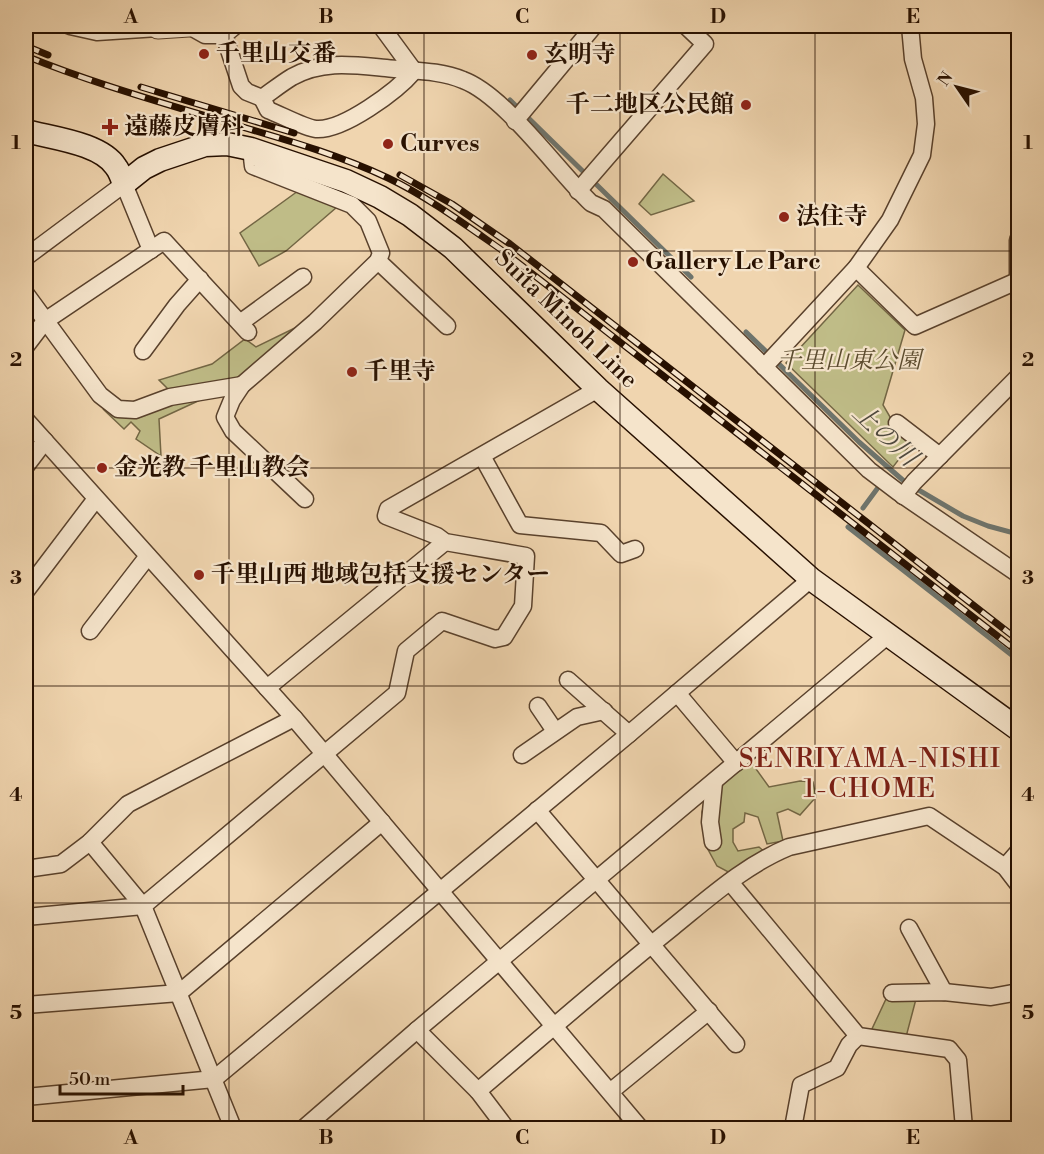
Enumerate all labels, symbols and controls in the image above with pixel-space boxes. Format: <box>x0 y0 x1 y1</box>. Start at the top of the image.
text: A <box>123 5 139 30</box>
text: B <box>318 5 334 30</box>
text: C <box>515 5 529 30</box>
text: D <box>710 5 726 30</box>
text: E <box>906 5 920 30</box>
place label: 千里山交番 <box>216 39 336 69</box>
place label: 玄明寺 <box>544 40 616 70</box>
marker: 千里山交番 <box>197 47 211 61</box>
marker: 玄明寺 <box>525 48 539 62</box>
north arrow <box>927 57 987 117</box>
text: N <box>934 68 958 90</box>
place label: 千二地区公民館 <box>566 90 734 120</box>
marker: 千二地区公民館 <box>739 98 753 112</box>
place label: 遠藤皮膚科 <box>124 112 244 142</box>
marker: 遠藤皮膚科 <box>101 118 119 136</box>
place label: Curves <box>400 129 479 159</box>
text: 1 <box>11 131 21 156</box>
text: 1 <box>1023 131 1033 156</box>
marker: Curves <box>381 137 395 151</box>
place label: 法住寺 <box>796 202 868 232</box>
marker: 法住寺 <box>777 210 791 224</box>
street label: Suita Minoh Line <box>488 243 644 395</box>
place label: Gallery Le Parc <box>645 247 821 277</box>
marker: Gallery Le Parc <box>626 255 640 269</box>
park label: 千里山東公園 <box>777 346 925 376</box>
text: 2 <box>10 348 22 373</box>
text: 2 <box>1022 348 1034 373</box>
place label: 千里寺 <box>364 357 436 387</box>
marker: 千里寺 <box>345 365 359 379</box>
water label: 上の川 <box>846 397 927 475</box>
place label: 金光教 千里山教会 <box>114 453 310 483</box>
marker: 金光教 千里山教会 <box>95 461 109 475</box>
place label: 千里山西 地域包括支援センター <box>211 560 550 590</box>
text: 3 <box>10 566 22 591</box>
text: 3 <box>1022 566 1034 591</box>
marker: 千里山西 地域包括支援センター <box>192 568 206 582</box>
district label: SENRIYAMA-NISHI 1-CHOME <box>739 743 1001 805</box>
text: 4 <box>9 783 23 808</box>
text: 4 <box>1021 783 1035 808</box>
text: 5 <box>10 1001 22 1026</box>
text: 5 <box>1022 1001 1034 1026</box>
scale bar <box>60 1058 183 1096</box>
text: 50 m <box>69 1068 111 1091</box>
text: A <box>123 1126 139 1151</box>
text: B <box>318 1126 334 1151</box>
text: C <box>515 1126 529 1151</box>
text: D <box>710 1126 726 1151</box>
text: E <box>906 1126 920 1151</box>

